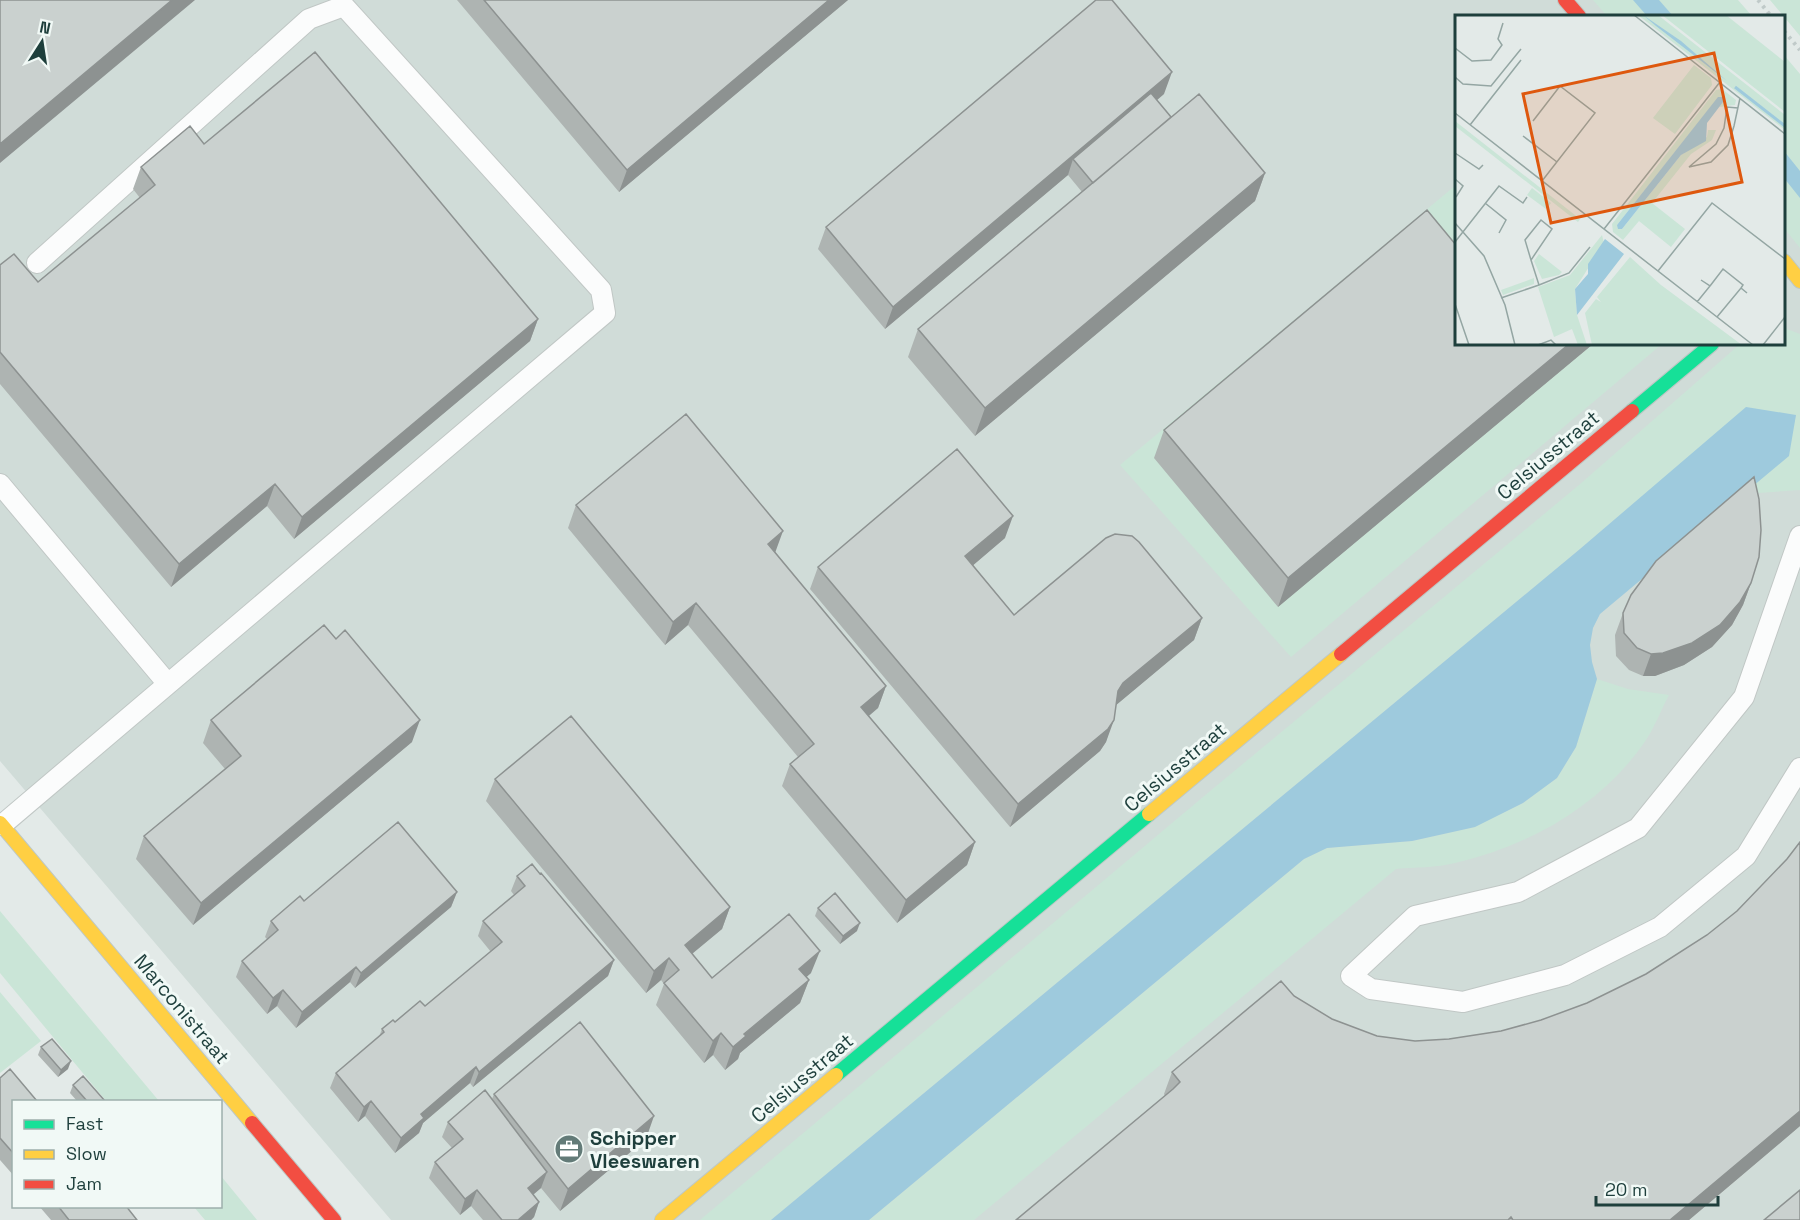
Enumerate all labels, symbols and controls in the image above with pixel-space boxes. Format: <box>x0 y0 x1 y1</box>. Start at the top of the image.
north arrow <box>12 12 72 72</box>
inset map <box>1455 15 1785 345</box>
text: N <box>38 16 52 39</box>
street label: Celsiusstraat <box>1491 405 1605 505</box>
street label: Celsiusstraat <box>1118 717 1232 817</box>
street label: Marconistraat <box>128 949 236 1069</box>
street label: Celsiusstraat <box>745 1028 859 1128</box>
legend <box>12 1100 222 1208</box>
text: Fast <box>66 1112 103 1135</box>
place label: Schipper Vleeswaren <box>590 1125 700 1174</box>
office icon: Schipper Vleeswaren <box>553 1133 585 1165</box>
text: Slow <box>66 1142 107 1165</box>
scale bar <box>1596 1169 1718 1207</box>
text: Jam <box>66 1172 102 1195</box>
text: 20 m <box>1605 1178 1648 1201</box>

